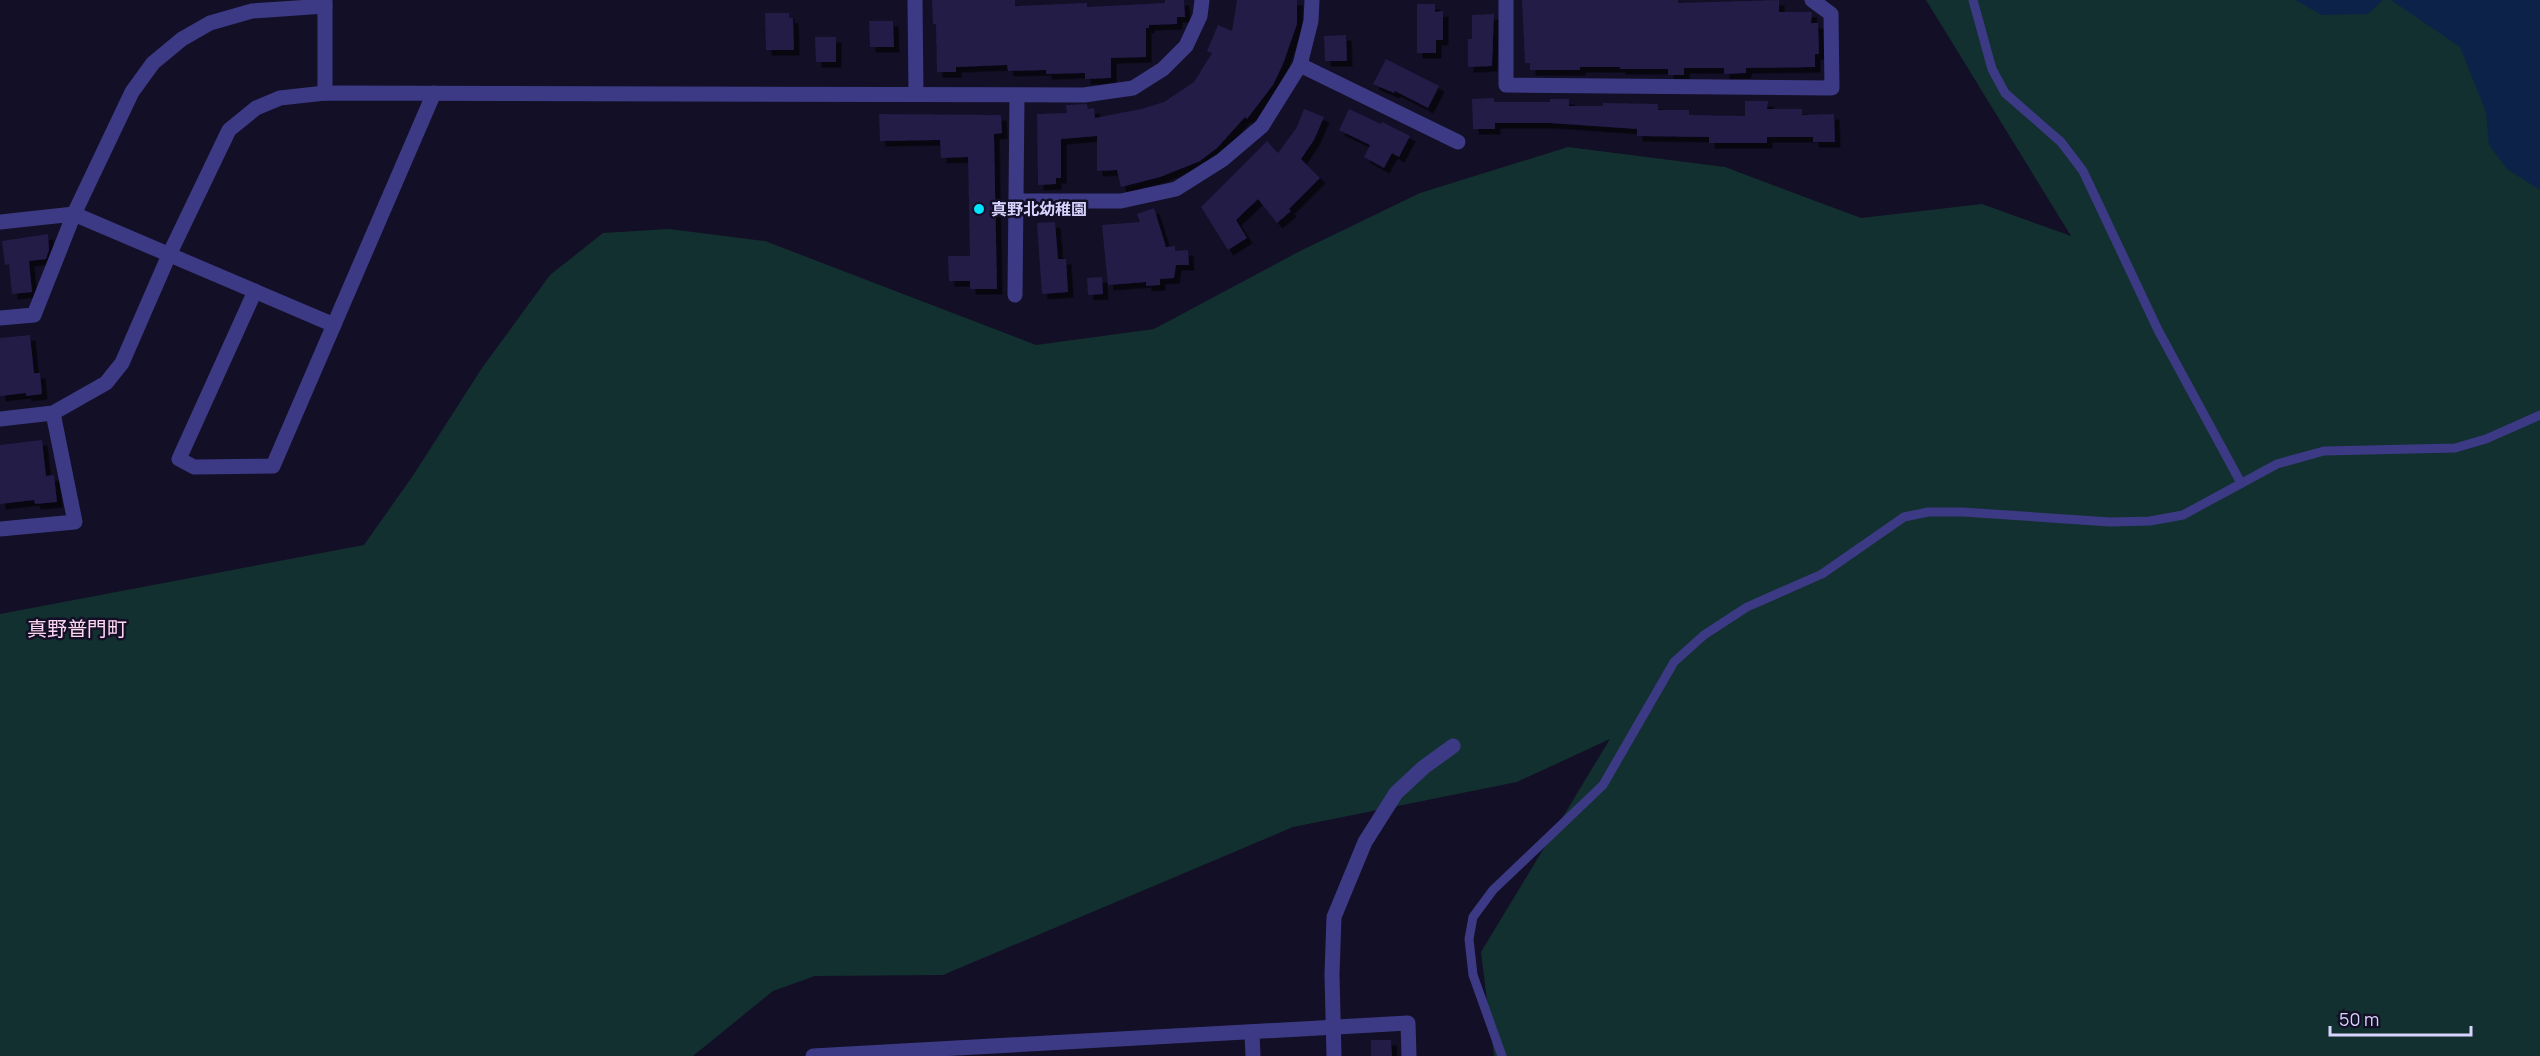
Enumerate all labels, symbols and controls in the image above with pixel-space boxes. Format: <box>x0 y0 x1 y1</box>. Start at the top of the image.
place label: 真野北幼稚園 <box>991 198 1087 220</box>
marker: 真野北幼稚園 <box>972 202 986 216</box>
district label: 真野普門町 <box>27 615 127 642</box>
scale bar <box>2330 999 2471 1037</box>
text: 50 m <box>2339 1007 2379 1031</box>

